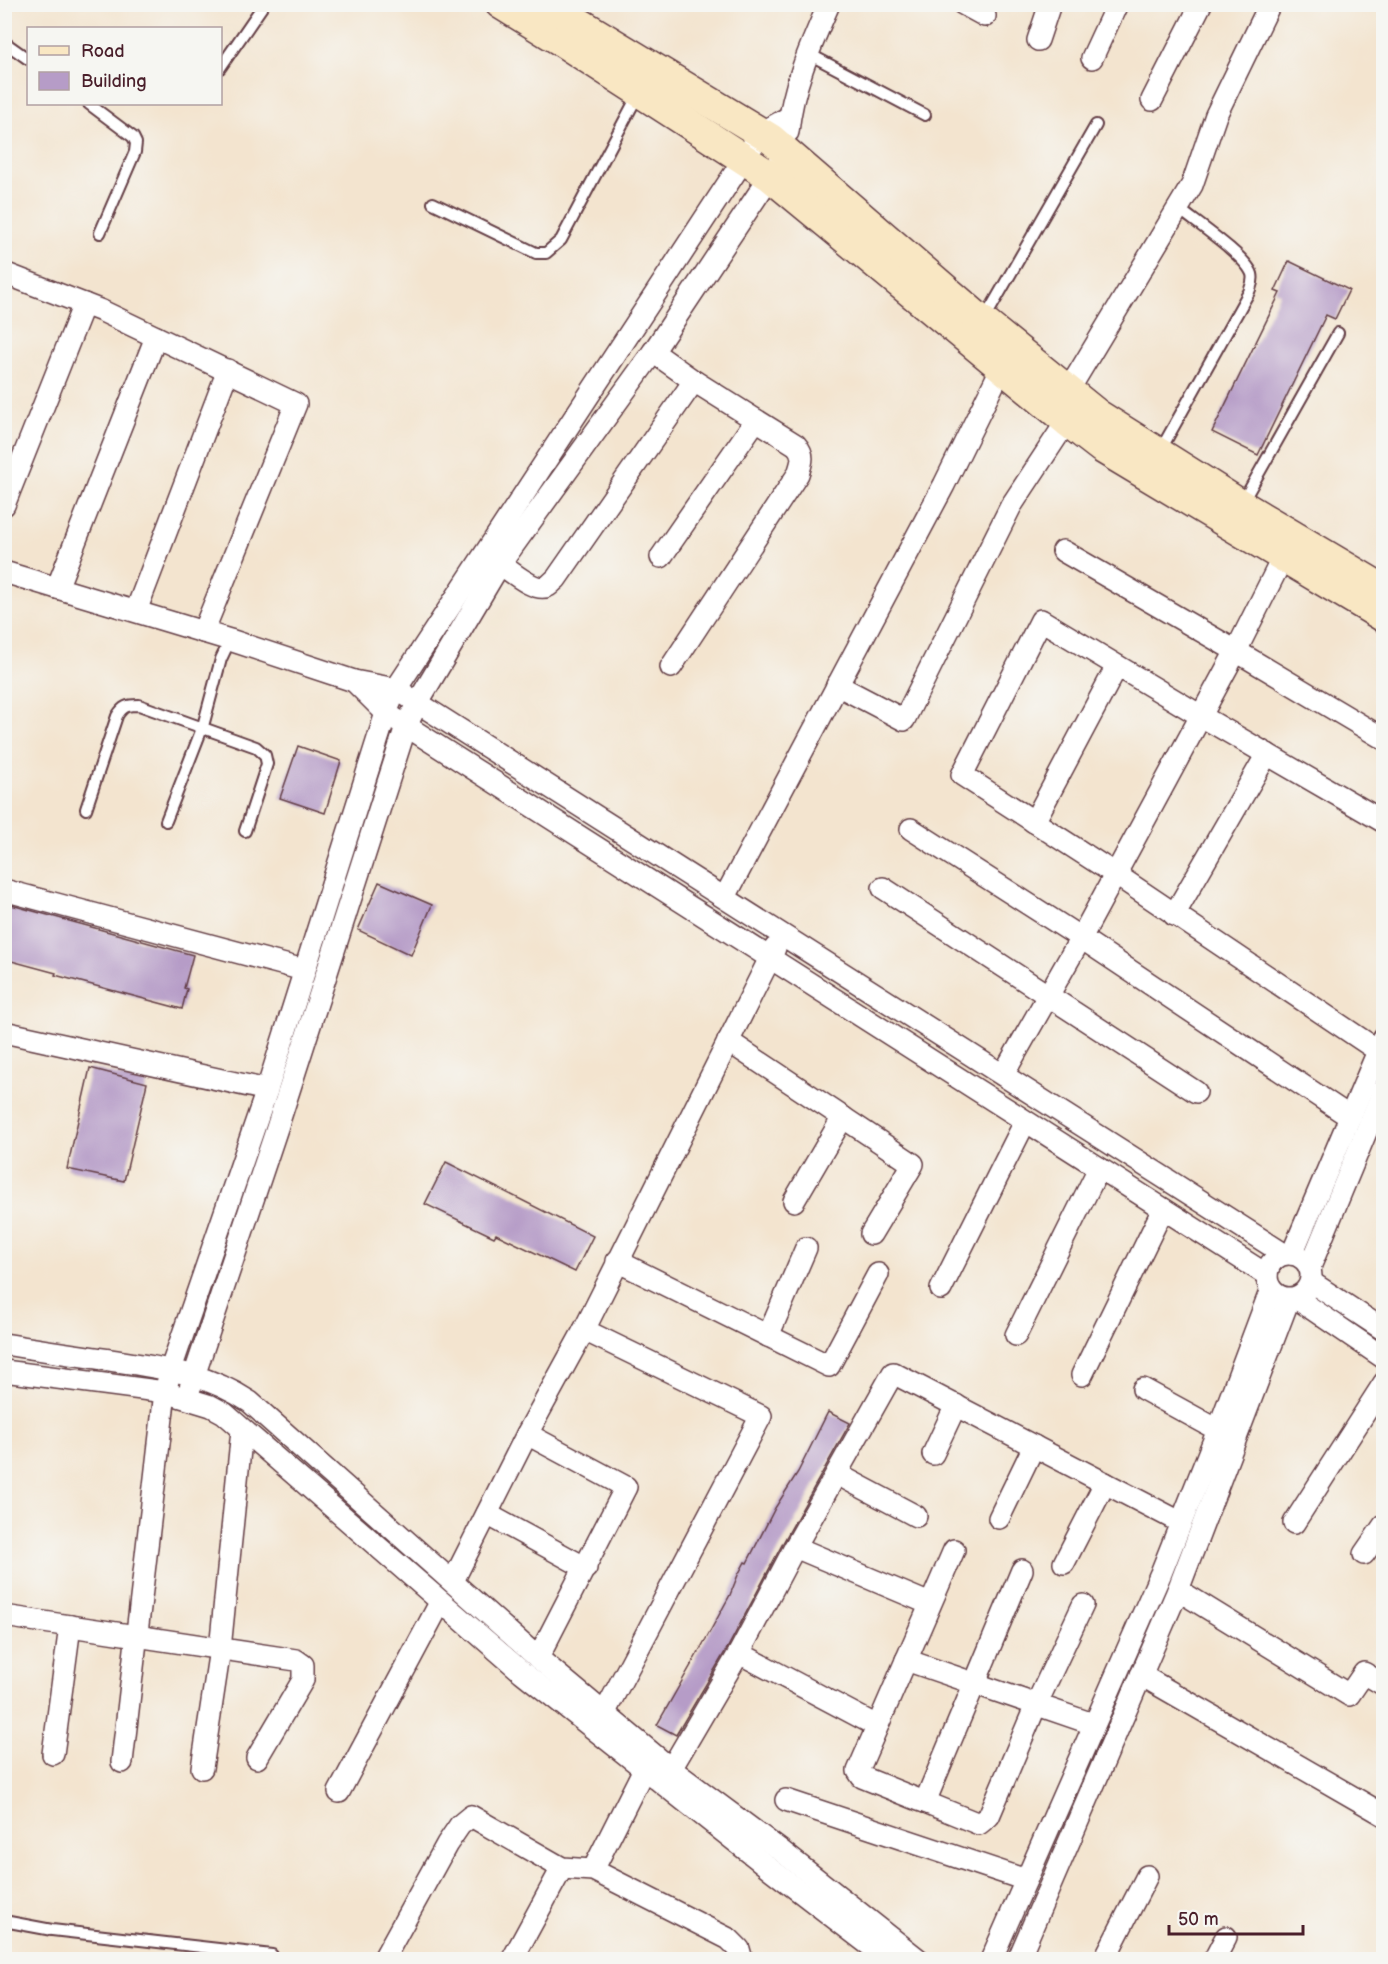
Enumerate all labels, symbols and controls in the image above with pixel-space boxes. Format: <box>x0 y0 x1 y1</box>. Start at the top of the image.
legend <box>27 27 222 105</box>
text: Road <box>81 41 125 62</box>
text: Building <box>81 71 147 92</box>
scale bar <box>1169 1898 1302 1936</box>
text: 50 m <box>1178 1909 1219 1930</box>

